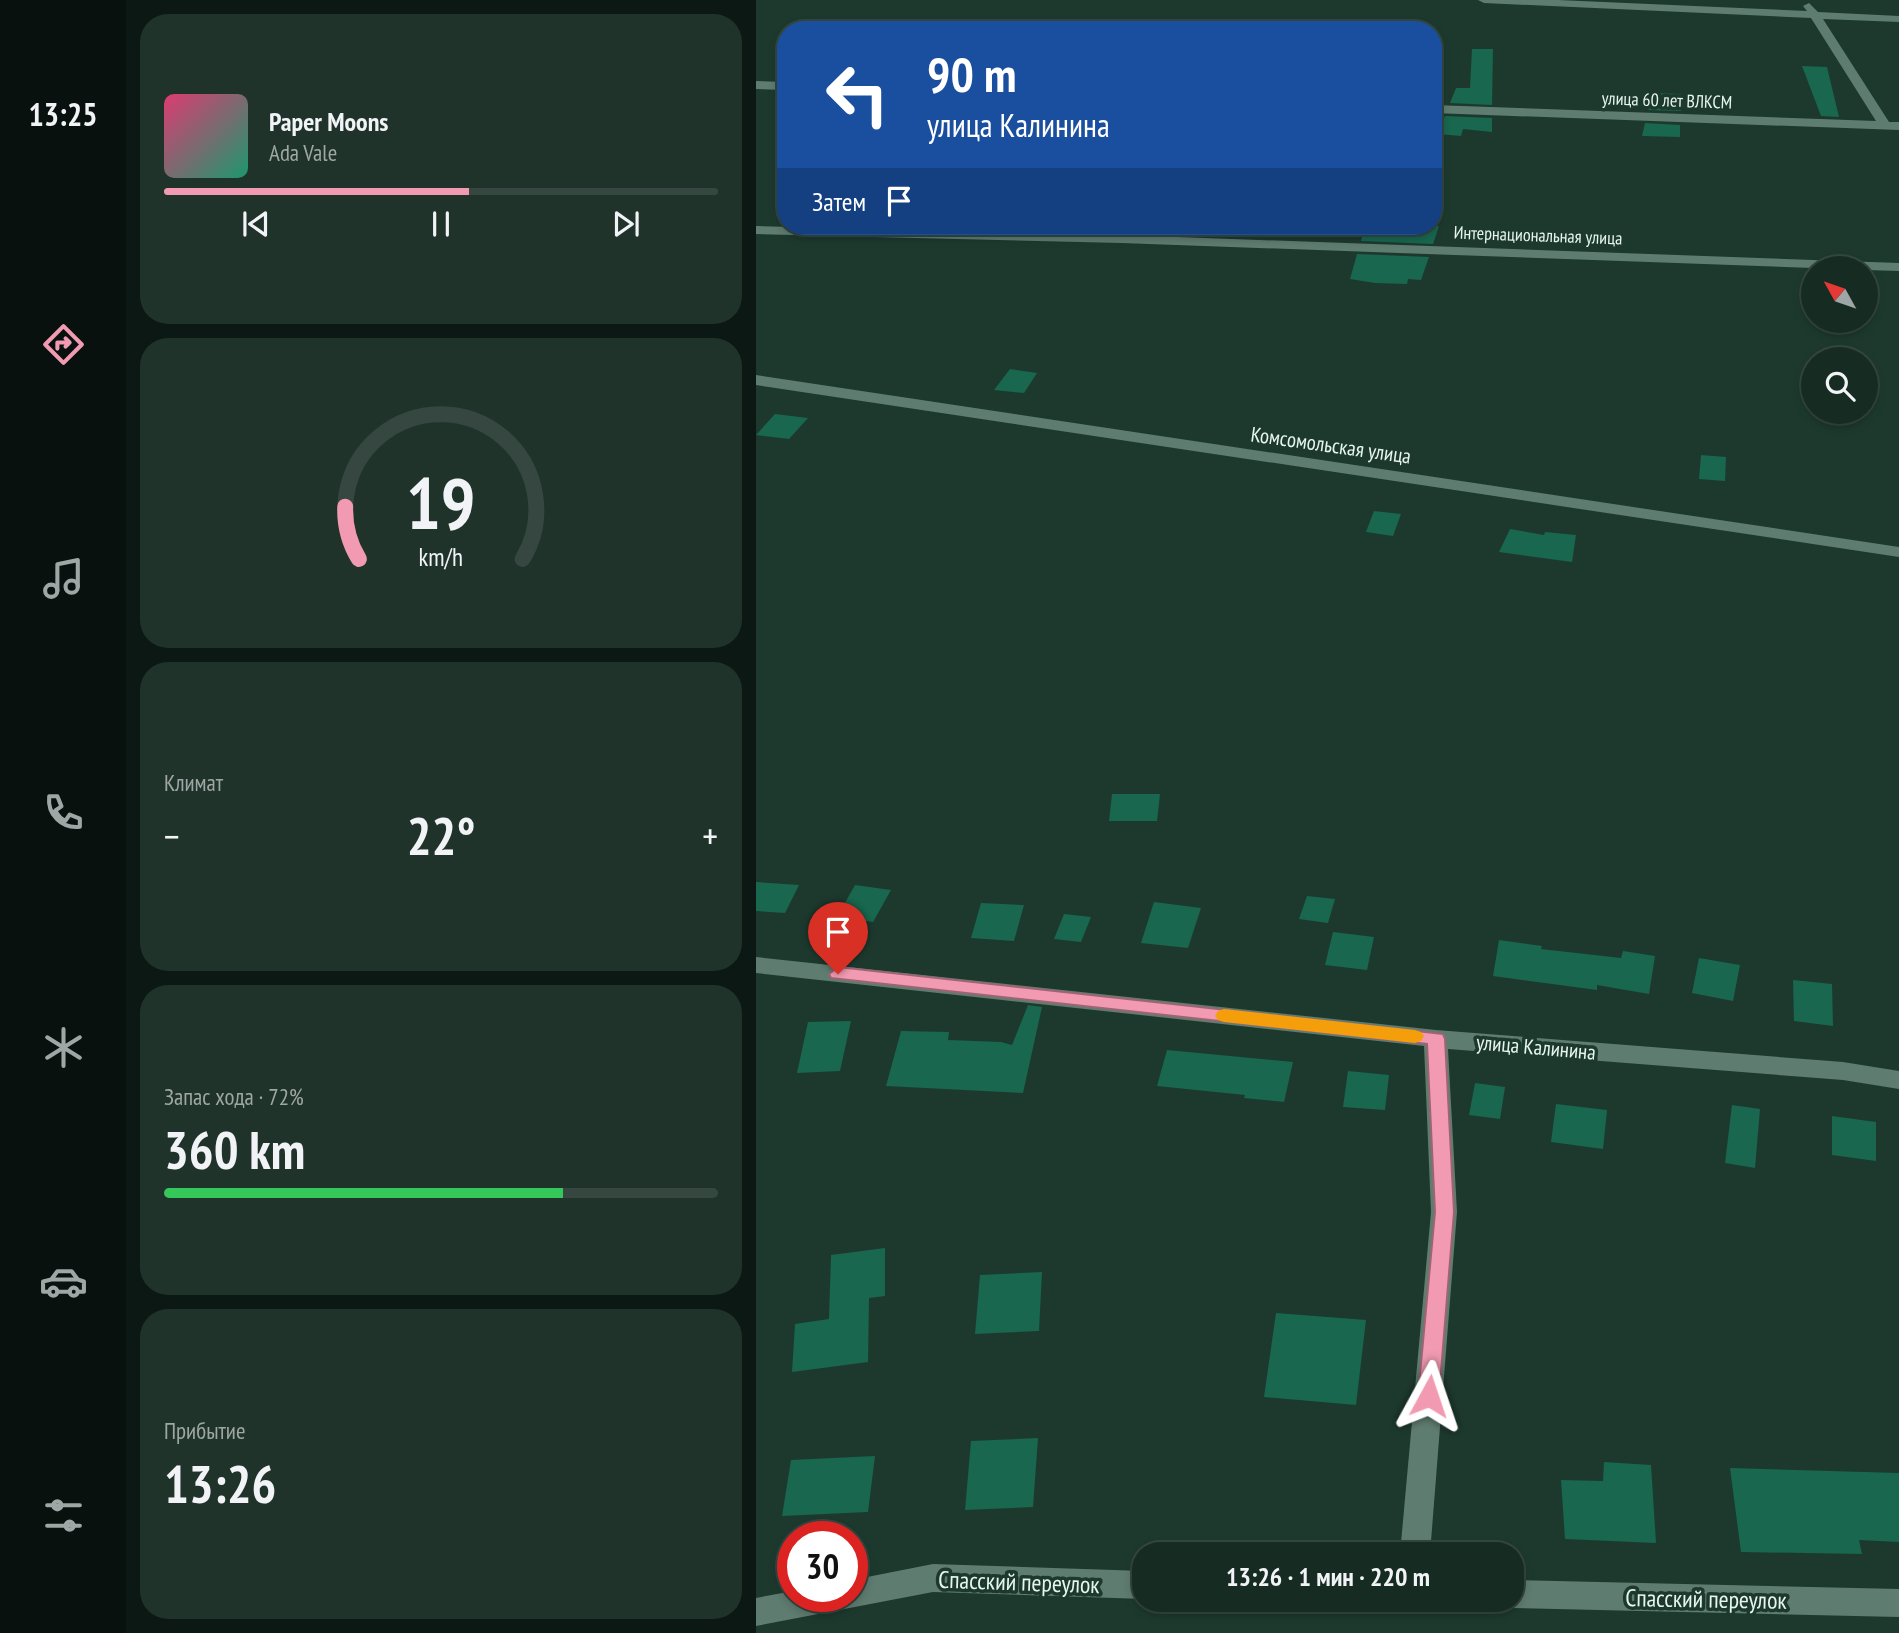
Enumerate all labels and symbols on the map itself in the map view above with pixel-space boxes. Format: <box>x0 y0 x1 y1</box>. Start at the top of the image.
street label: улица 60 лет ВЛКСМ <box>1601 86 1733 114</box>
street label: Интернациональная улица <box>1453 221 1623 249</box>
north arrow <box>1801 256 1878 332</box>
street label: Комсомольская улица <box>1249 420 1413 470</box>
pin <box>808 902 868 974</box>
street label: улица Калинина <box>1475 1028 1597 1066</box>
position arrow <box>1392 1359 1466 1433</box>
speed limit sign: 30 <box>777 1521 868 1612</box>
street label: Спасский переулок <box>938 1564 1101 1600</box>
street label: Спасский переулок <box>1625 1582 1788 1616</box>

